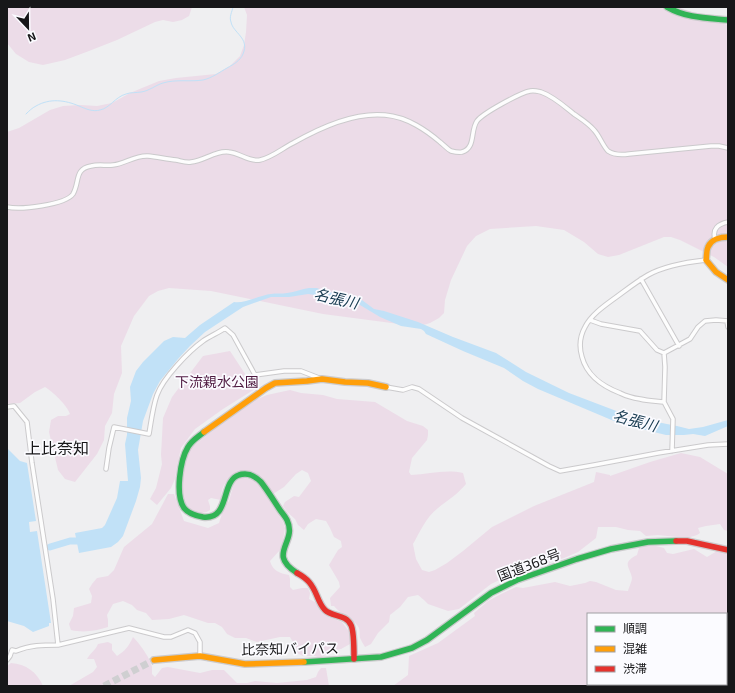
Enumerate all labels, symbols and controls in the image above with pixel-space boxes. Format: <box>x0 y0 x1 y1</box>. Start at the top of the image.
north arrow <box>8 8 48 48</box>
text: N <box>26 30 38 45</box>
water label: 名張川 <box>312 284 362 312</box>
park label: 下流親水公園 <box>175 373 259 390</box>
water label: 名張川 <box>611 406 661 435</box>
district label: 上比奈知 <box>25 438 89 457</box>
street label: 国道368号 <box>495 545 563 584</box>
legend <box>587 613 727 685</box>
text: 順調 <box>623 621 647 635</box>
street label: 比奈知バイパス <box>241 639 339 658</box>
text: 混雑 <box>623 641 647 655</box>
text: 渋滞 <box>623 661 647 675</box>

